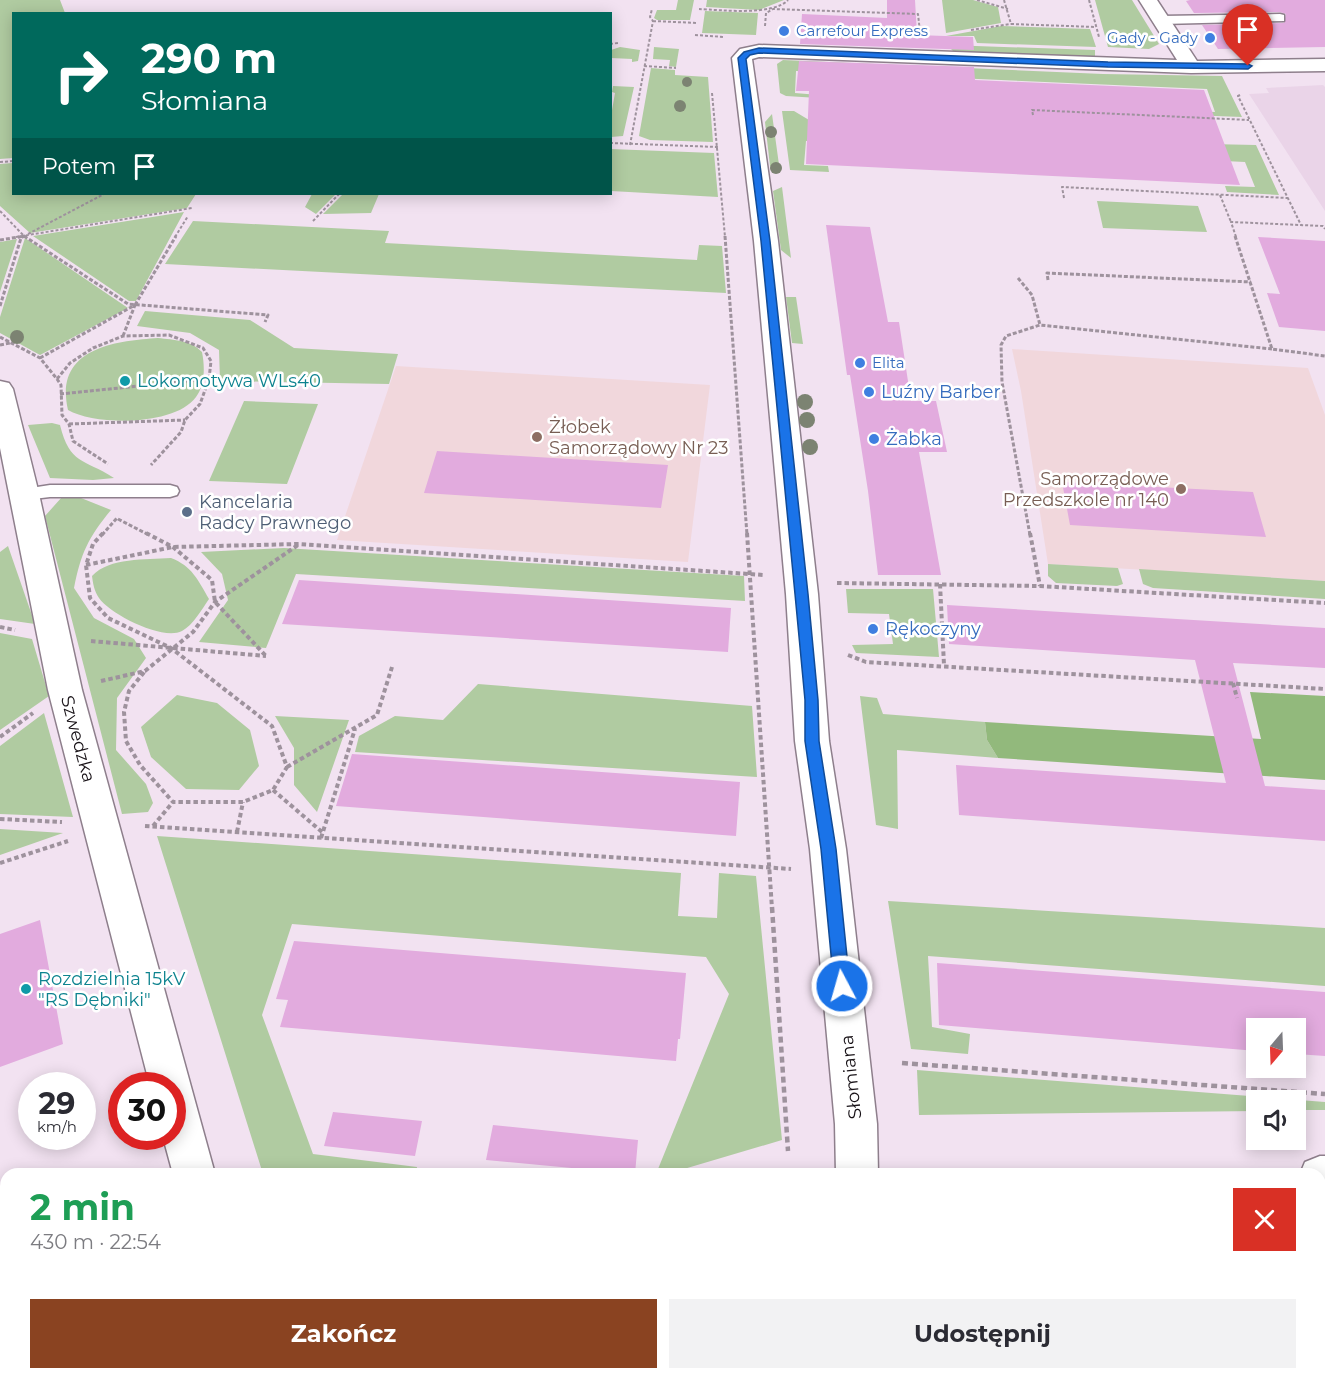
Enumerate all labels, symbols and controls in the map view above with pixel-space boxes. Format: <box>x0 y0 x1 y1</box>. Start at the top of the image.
pin <box>1222 4 1273 66</box>
icon: arrive <box>1231 13 1264 46</box>
place label: Carrefour Express <box>796 21 928 40</box>
marker: Carrefour Express <box>777 24 791 38</box>
place label: Gady - Gady <box>1107 28 1199 47</box>
marker: Gady - Gady <box>1203 31 1217 45</box>
text: 290 m <box>141 32 277 84</box>
icon: right <box>42 36 120 114</box>
text: Słomiana <box>141 84 268 117</box>
icon: arrive <box>128 150 161 183</box>
text: Potem <box>42 153 116 180</box>
place label: Elita <box>872 353 905 372</box>
marker: Elita <box>853 356 867 370</box>
place label: Lokomotywa WLs40 <box>137 370 321 392</box>
marker: Lokomotywa WLs40 <box>118 374 132 388</box>
place label: Luźny Barber <box>881 381 1001 403</box>
marker: Luźny Barber <box>862 385 876 399</box>
place label: Żłobek Samorządowy Nr 23 <box>549 416 728 459</box>
place label: Żabka <box>886 428 942 450</box>
marker: Żłobek Samorządowy Nr 23 <box>530 430 544 444</box>
marker: Żabka <box>867 432 881 446</box>
place label: Samorządowe Przedszkole nr 140 <box>1003 468 1169 511</box>
marker: Samorządowe Przedszkole nr 140 <box>1174 482 1188 496</box>
place label: Kancelaria Radcy Prawnego <box>199 491 351 534</box>
marker: Kancelaria Radcy Prawnego <box>180 505 194 519</box>
place label: Rękoczyny <box>885 618 981 640</box>
marker: Rękoczyny <box>866 622 880 636</box>
street label: Szwedzka <box>56 693 100 785</box>
position arrow <box>810 954 874 1018</box>
place label: Rozdzielnia 15kV "RS Dębniki" <box>38 968 186 1011</box>
marker: Rozdzielnia 15kV "RS Dębniki" <box>19 982 33 996</box>
north arrow <box>1246 1018 1306 1078</box>
map controls <box>1246 1018 1306 1150</box>
street label: Słomiana <box>836 1034 866 1120</box>
speed limit sign: 30 <box>108 1072 186 1150</box>
text: 29 <box>39 1085 75 1122</box>
button: sound <box>1246 1090 1306 1150</box>
text: km/h <box>37 1117 77 1136</box>
text: 2 min <box>30 1185 135 1229</box>
button: close <box>1233 1188 1296 1251</box>
text: 430 m · 22:54 <box>30 1230 161 1254</box>
button: Zakończ <box>30 1299 657 1368</box>
button: Udostępnij <box>669 1299 1296 1368</box>

